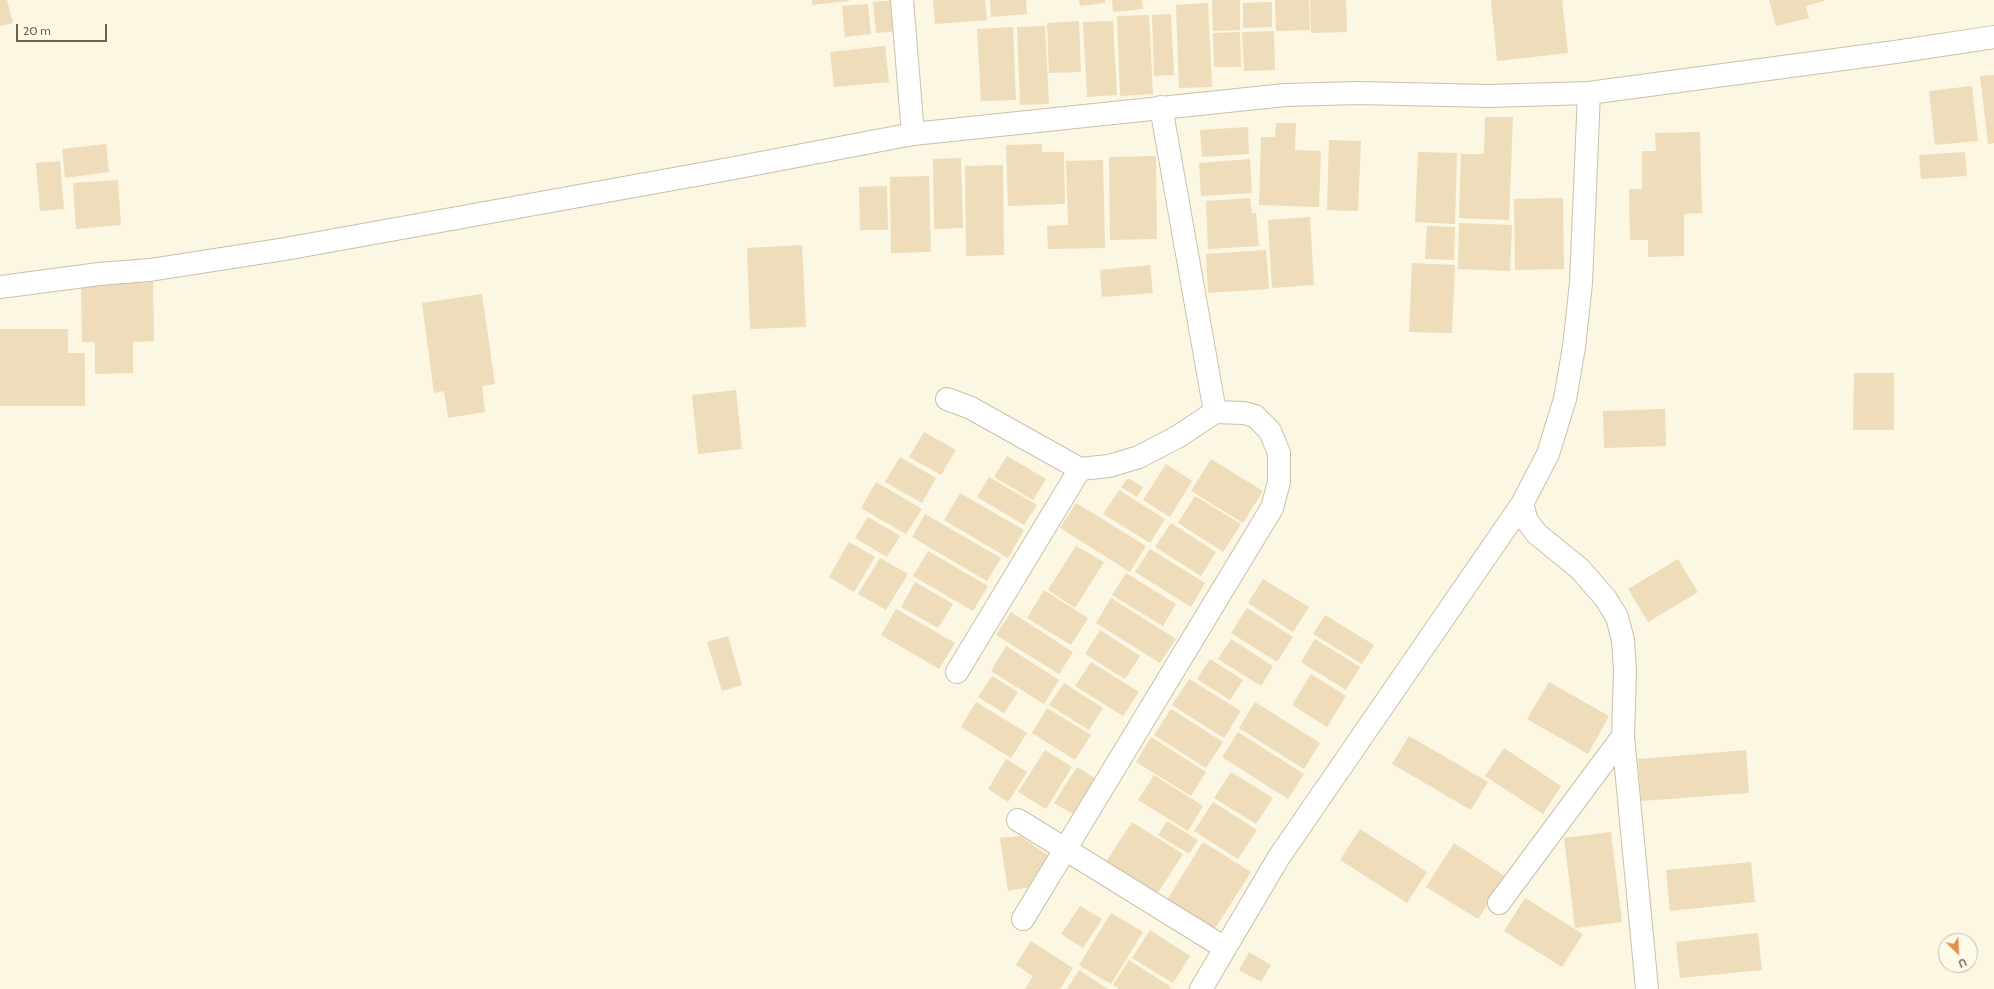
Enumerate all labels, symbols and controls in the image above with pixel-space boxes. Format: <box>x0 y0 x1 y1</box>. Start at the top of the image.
scale bar <box>18 16 109 42</box>
text: 20 m <box>23 23 51 38</box>
north arrow <box>1938 933 1978 973</box>
text: U <box>1956 955 1969 971</box>

